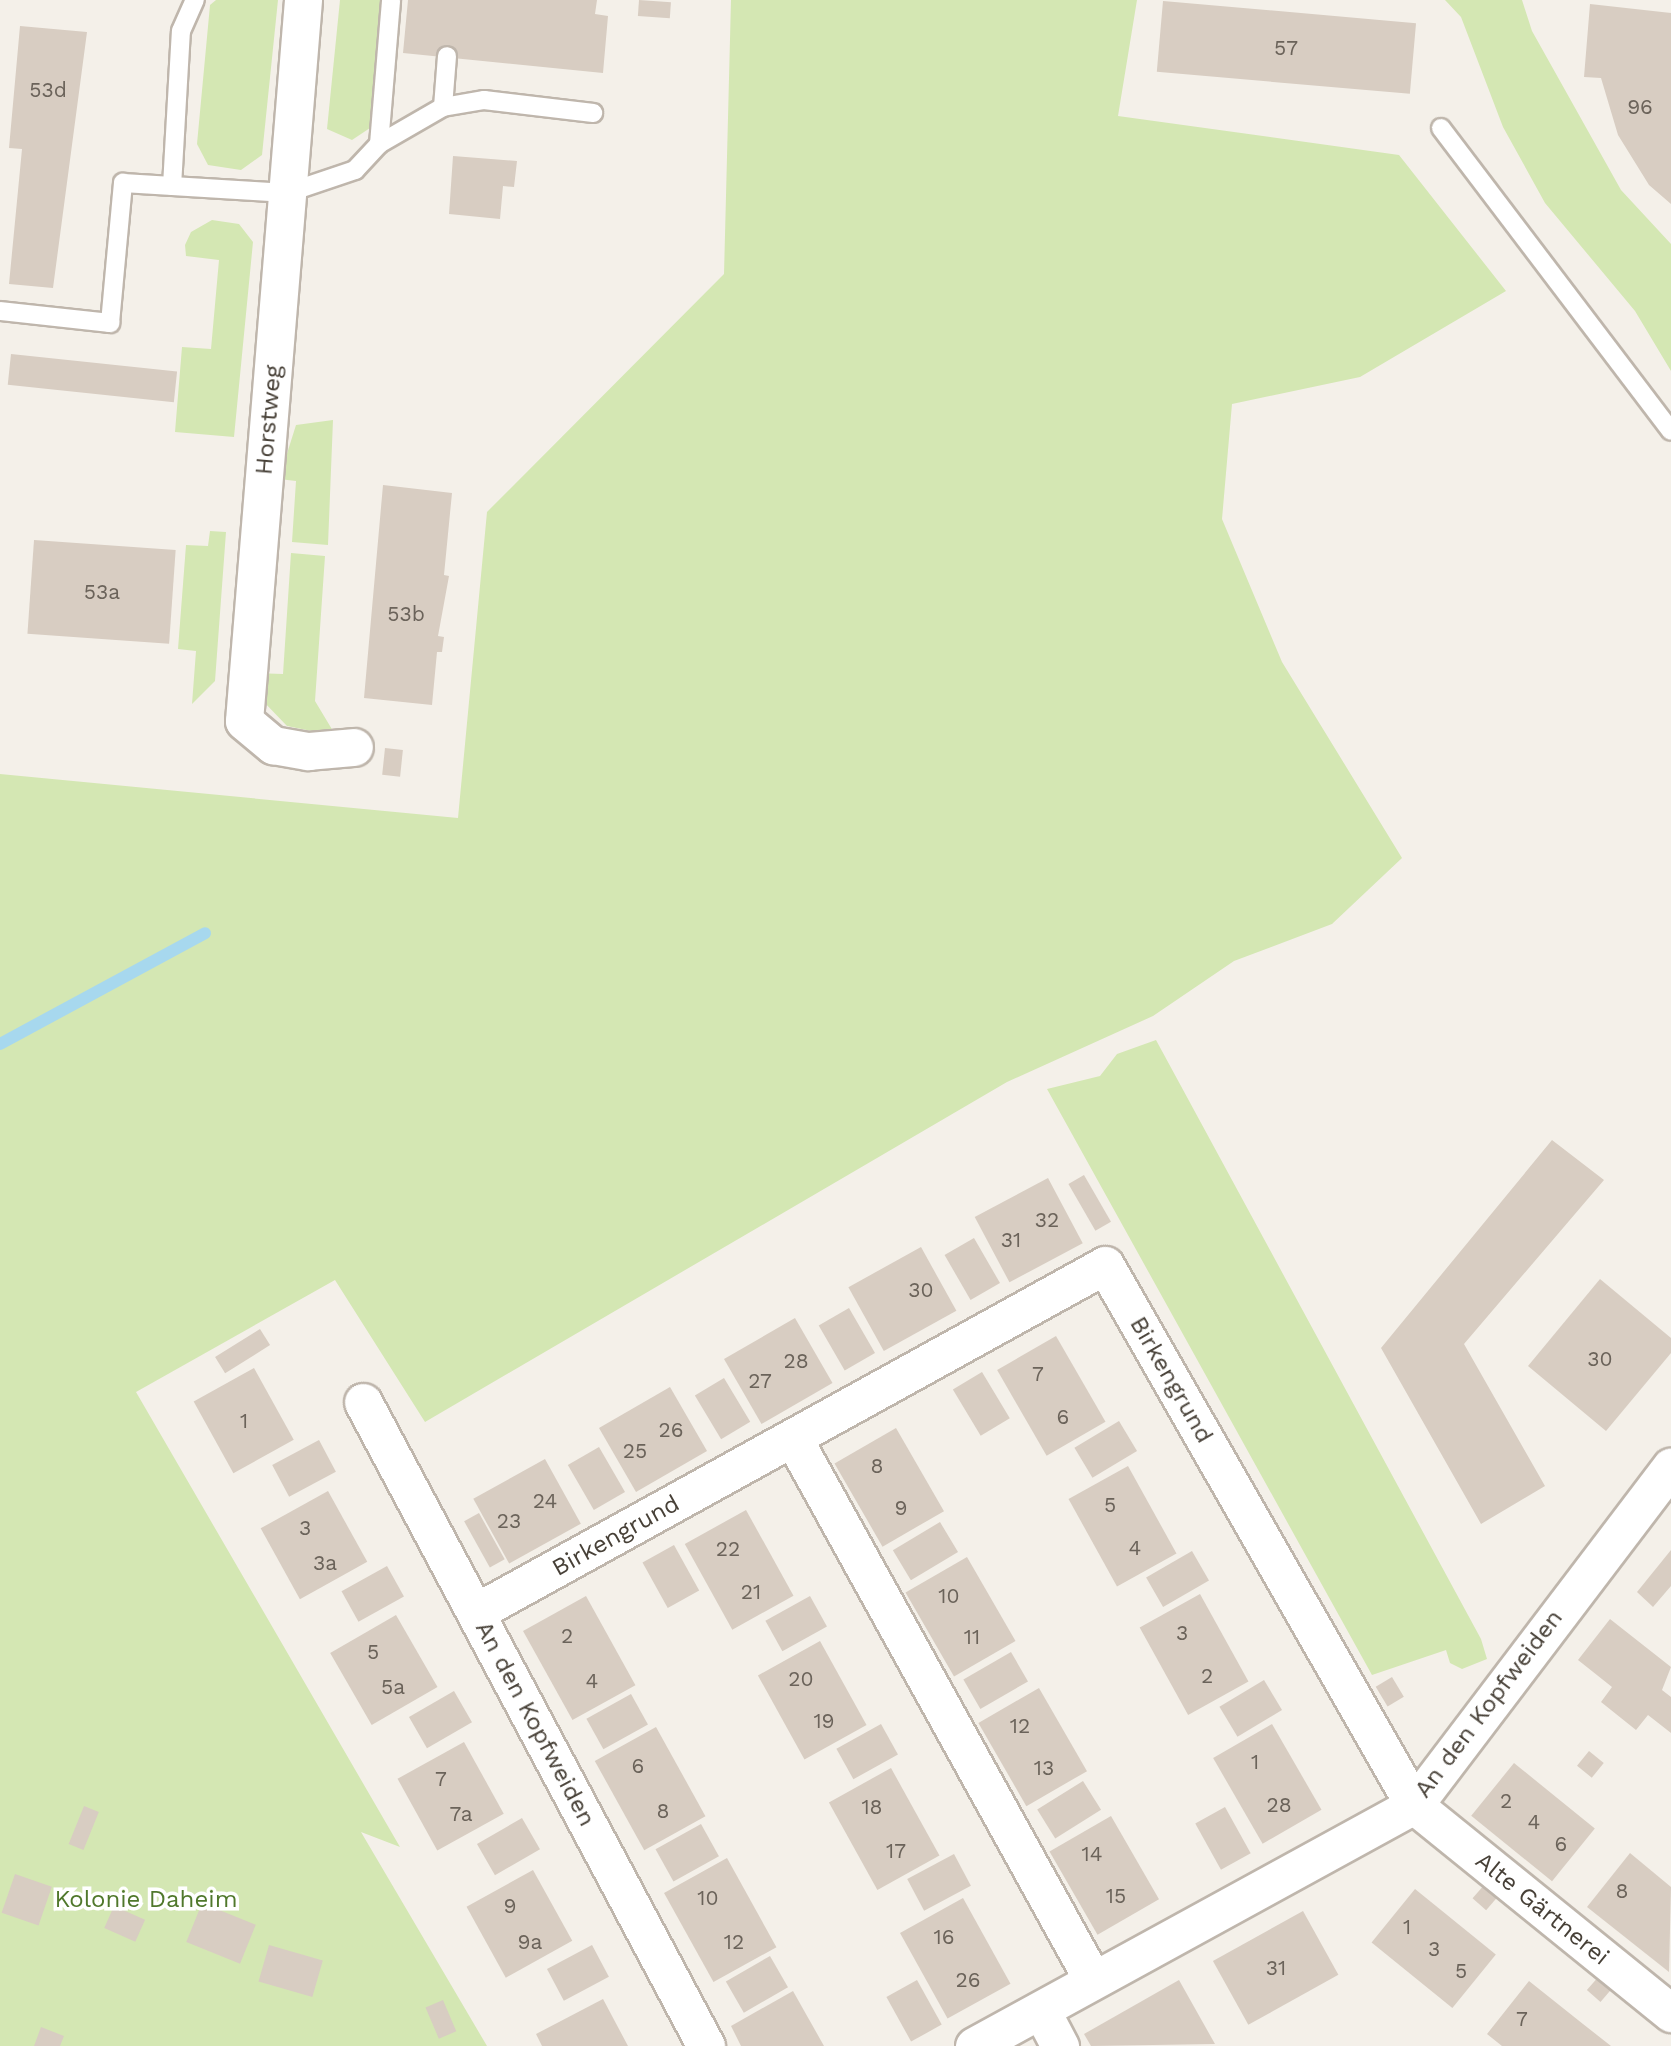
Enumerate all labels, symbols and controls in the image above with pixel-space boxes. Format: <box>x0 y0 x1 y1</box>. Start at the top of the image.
house number: 57 <box>1274 35 1298 61</box>
house number: 53d <box>29 77 67 103</box>
house number: 96 <box>1627 94 1653 120</box>
street label: Horstweg <box>250 364 288 476</box>
house number: 53a <box>84 579 120 605</box>
house number: 53b <box>387 601 425 627</box>
house number: 32 <box>1035 1207 1059 1233</box>
house number: 31 <box>1001 1227 1021 1253</box>
house number: 30 <box>908 1277 934 1303</box>
street label: Birkengrund <box>1123 1312 1219 1448</box>
house number: 30 <box>1587 1346 1613 1372</box>
house number: 28 <box>783 1348 809 1374</box>
house number: 7 <box>1032 1361 1044 1387</box>
house number: 27 <box>748 1368 772 1394</box>
house number: 6 <box>1057 1404 1069 1430</box>
house number: 1 <box>240 1408 248 1434</box>
house number: 26 <box>658 1417 684 1443</box>
house number: 25 <box>623 1438 647 1464</box>
house number: 8 <box>871 1453 883 1479</box>
house number: 24 <box>533 1488 557 1514</box>
street label: Birkengrund <box>547 1489 685 1583</box>
house number: 5 <box>1104 1492 1116 1518</box>
house number: 9 <box>895 1495 907 1521</box>
house number: 23 <box>497 1508 521 1534</box>
house number: 3 <box>299 1515 311 1541</box>
house number: 4 <box>1129 1535 1141 1561</box>
house number: 22 <box>716 1536 740 1562</box>
house number: 3a <box>313 1550 337 1576</box>
house number: 21 <box>741 1579 761 1605</box>
house number: 10 <box>938 1583 960 1609</box>
street label: An den Kopfweiden <box>1409 1604 1569 1804</box>
street label: An den Kopfweiden <box>469 1617 601 1831</box>
house number: 3 <box>1176 1620 1188 1646</box>
house number: 2 <box>561 1623 573 1649</box>
house number: 11 <box>964 1624 980 1650</box>
house number: 5 <box>367 1639 379 1665</box>
house number: 2 <box>1201 1663 1213 1689</box>
house number: 20 <box>788 1666 814 1692</box>
house number: 4 <box>586 1668 598 1694</box>
house number: 5a <box>381 1674 405 1700</box>
house number: 19 <box>813 1708 835 1734</box>
house number: 12 <box>1010 1713 1030 1739</box>
house number: 1 <box>1251 1749 1259 1775</box>
house number: 6 <box>632 1753 644 1779</box>
house number: 13 <box>1034 1755 1054 1781</box>
house number: 7 <box>435 1766 447 1792</box>
house number: 2 <box>1500 1788 1512 1814</box>
house number: 28 <box>1266 1792 1292 1818</box>
house number: 18 <box>861 1794 883 1820</box>
house number: 8 <box>657 1798 669 1824</box>
house number: 7a <box>449 1801 473 1827</box>
house number: 4 <box>1528 1809 1540 1835</box>
house number: 6 <box>1555 1831 1567 1857</box>
house number: 17 <box>886 1838 906 1864</box>
house number: 14 <box>1081 1841 1103 1867</box>
street label: Alte Gärtnerei <box>1470 1846 1614 1972</box>
house number: 8 <box>1616 1878 1628 1904</box>
house number: 15 <box>1106 1883 1126 1909</box>
house number: 10 <box>697 1885 719 1911</box>
park label: Kolonie Daheim <box>55 1886 237 1914</box>
house number: 9 <box>504 1893 516 1919</box>
house number: 1 <box>1403 1914 1411 1940</box>
house number: 16 <box>934 1924 954 1950</box>
house number: 9a <box>518 1929 542 1955</box>
house number: 12 <box>724 1929 744 1955</box>
house number: 3 <box>1428 1936 1440 1962</box>
house number: 31 <box>1266 1955 1286 1981</box>
house number: 5 <box>1455 1958 1467 1984</box>
house number: 26 <box>955 1967 981 1993</box>
house number: 7 <box>1516 2006 1528 2032</box>

